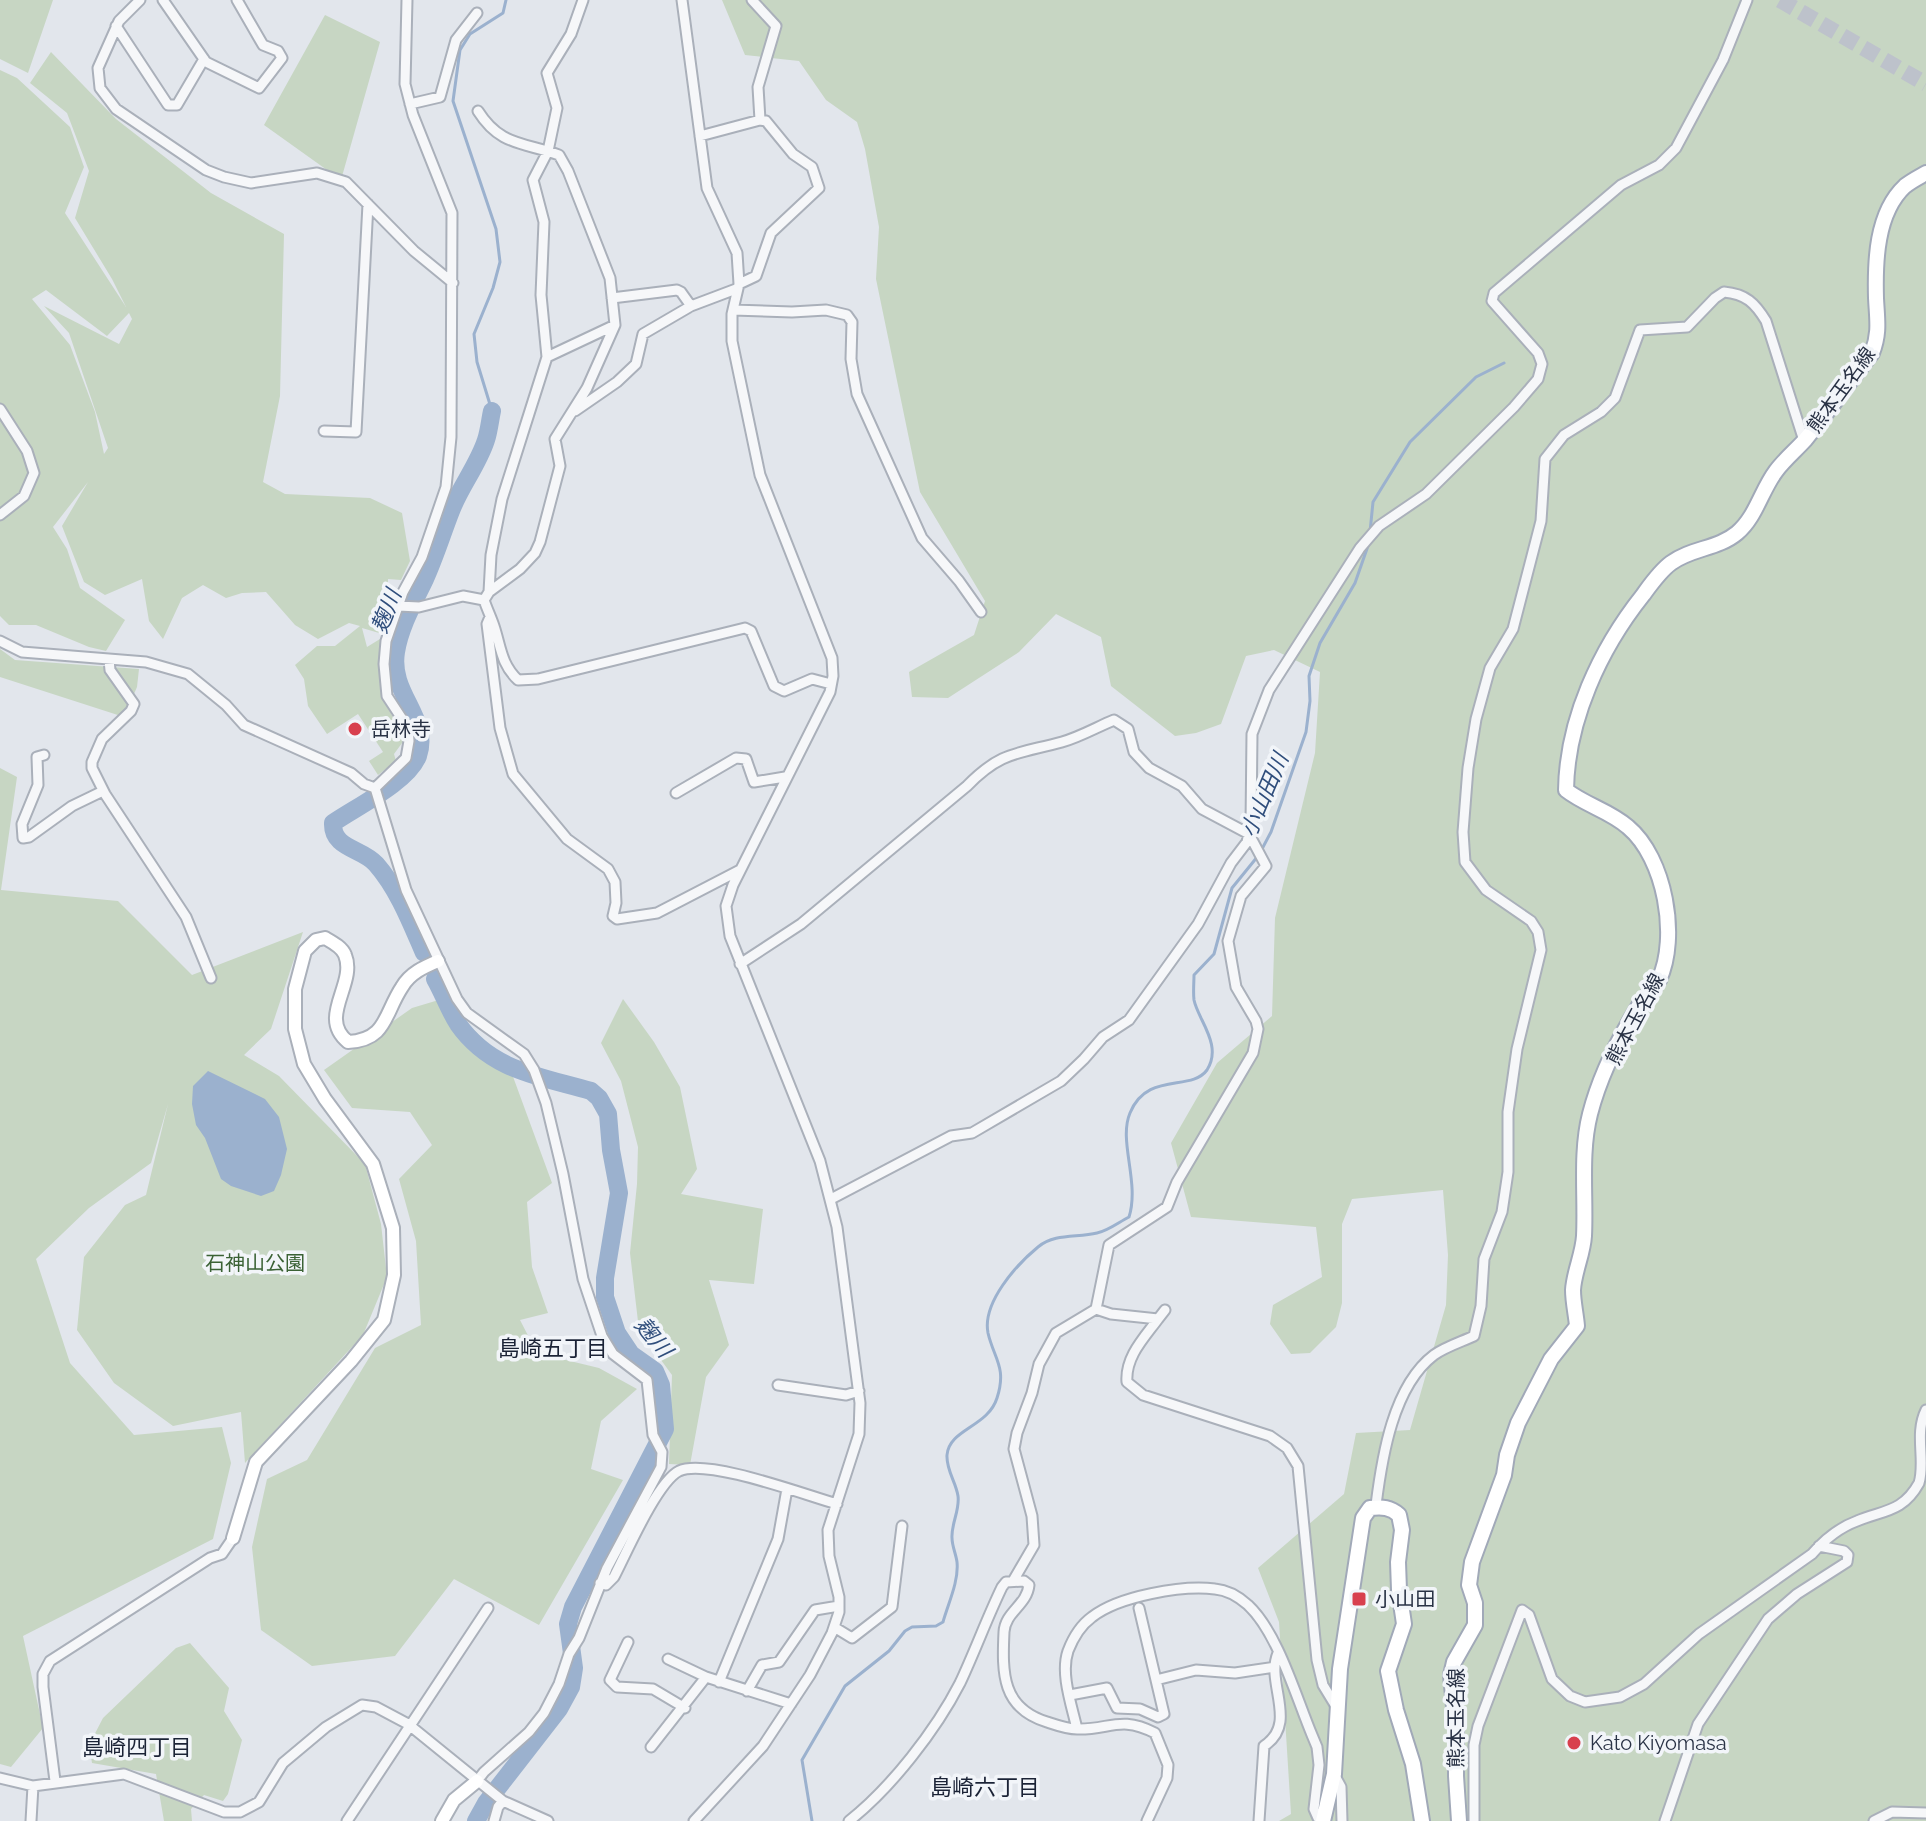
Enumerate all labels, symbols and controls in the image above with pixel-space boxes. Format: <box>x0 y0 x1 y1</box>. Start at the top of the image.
street label: 熊本玉名線 <box>1802 342 1880 438</box>
water label: 麹川 <box>366 584 407 636</box>
place label: 岳林寺 <box>371 717 431 741</box>
marker: 岳林寺 <box>346 720 364 738</box>
water label: 小山田川 <box>1235 748 1294 841</box>
street label: 熊本玉名線 <box>1601 969 1669 1069</box>
park label: 石神山公園 <box>205 1251 305 1275</box>
water label: 麹川 <box>630 1312 679 1364</box>
district label: 島崎五丁目 <box>498 1335 608 1361</box>
place label: 小山田 <box>1375 1587 1435 1611</box>
marker: 小山田 <box>1350 1590 1368 1608</box>
street label: 熊本玉名線 <box>1444 1668 1468 1768</box>
place label: Kato Kiyomasa <box>1590 1731 1727 1755</box>
district label: 島崎四丁目 <box>82 1734 192 1760</box>
marker: Kato Kiyomasa <box>1565 1734 1583 1752</box>
district label: 島崎六丁目 <box>930 1774 1040 1800</box>

